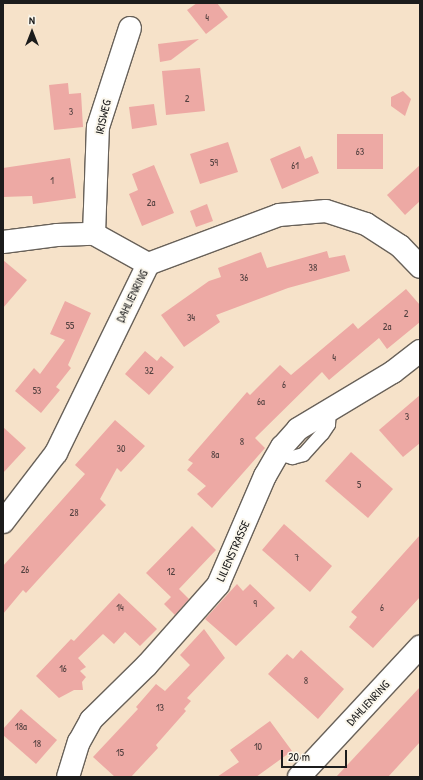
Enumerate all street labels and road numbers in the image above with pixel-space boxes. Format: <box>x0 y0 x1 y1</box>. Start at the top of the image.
street label: IRISWEG <box>92 98 114 136</box>
street label: DAHLIENRING <box>113 267 151 325</box>
street label: LILIENSTRASSE <box>213 518 253 584</box>
street label: DAHLIENRING <box>343 677 393 729</box>

